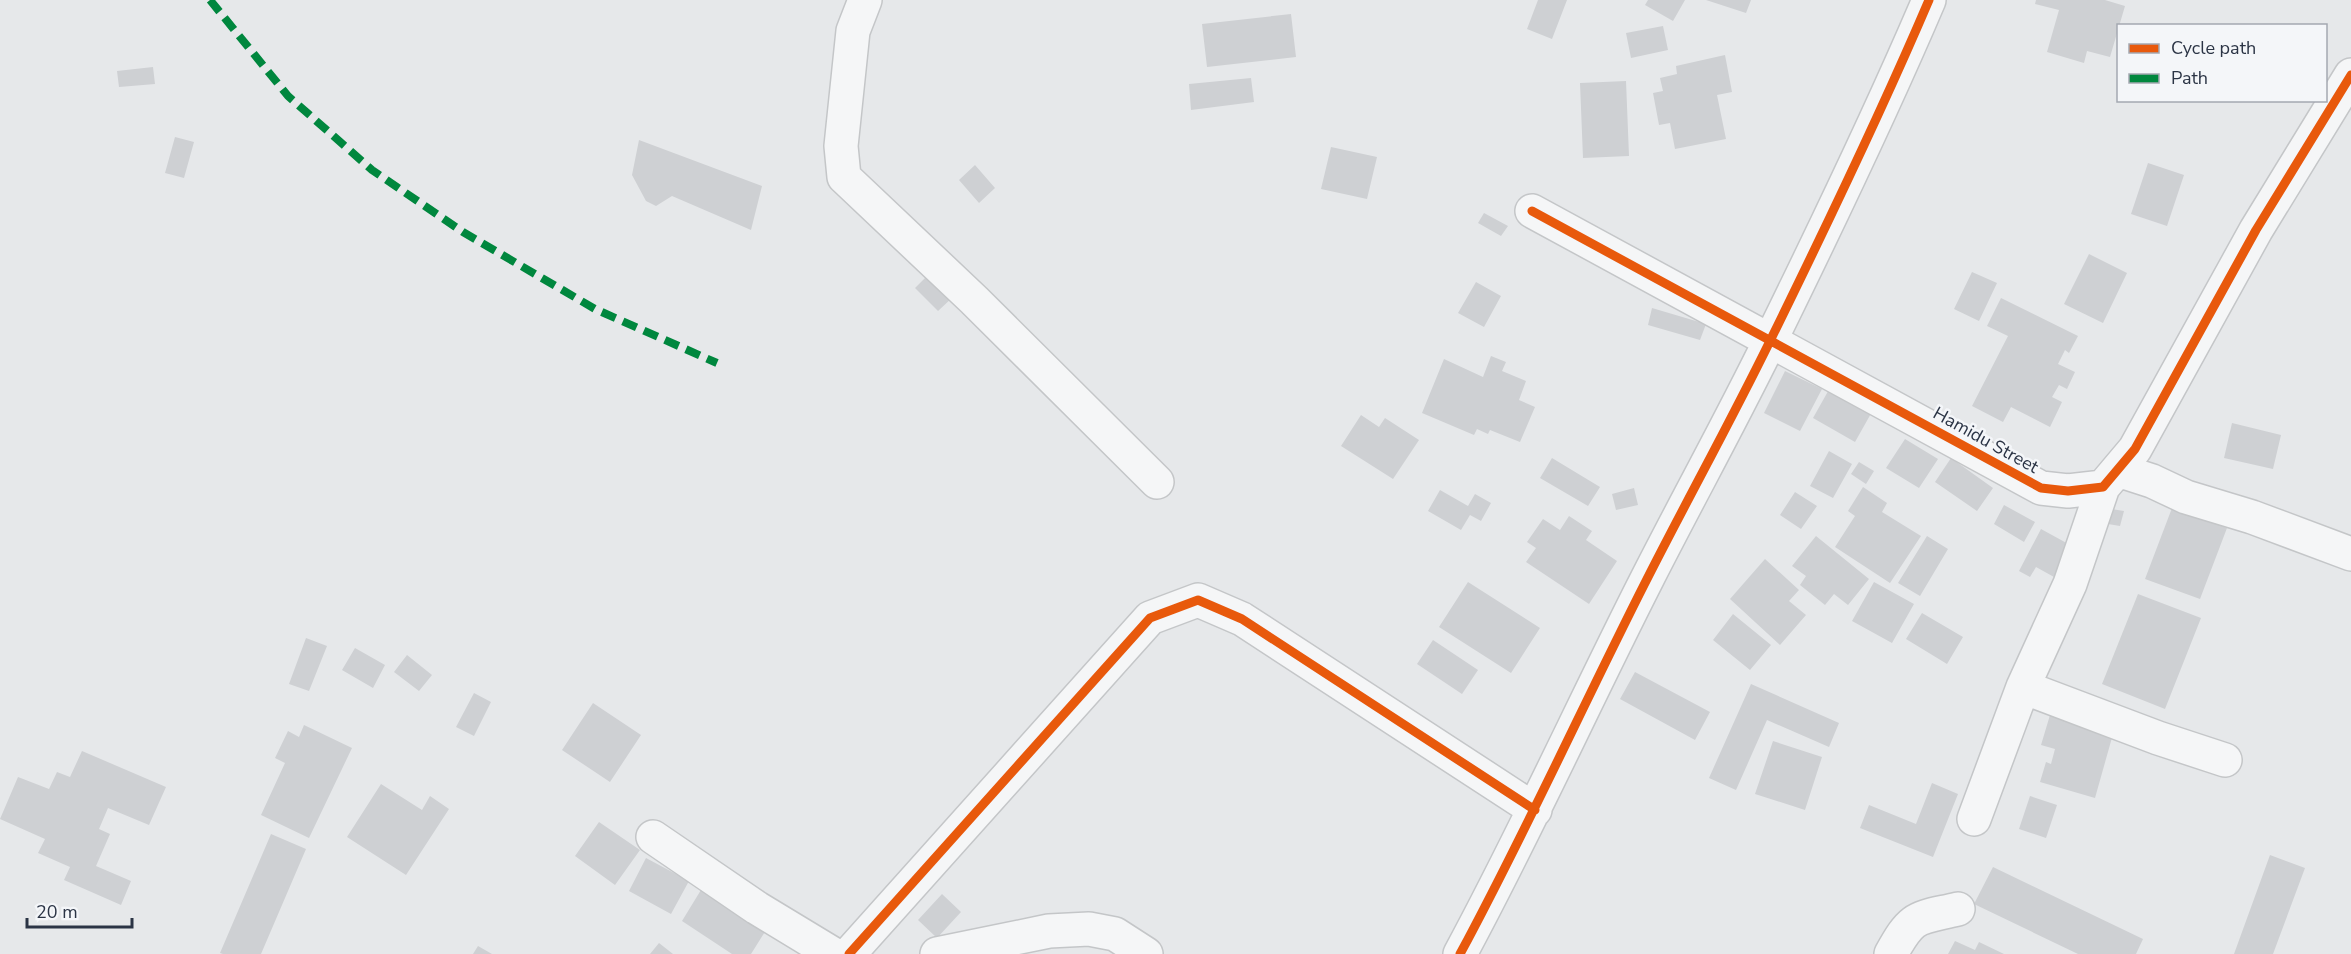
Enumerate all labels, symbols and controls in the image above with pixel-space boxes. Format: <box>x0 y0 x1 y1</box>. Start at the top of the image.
legend <box>2117 24 2327 102</box>
text: Cycle path <box>2171 36 2256 60</box>
text: Path <box>2171 66 2208 90</box>
street label: Hamidu Street <box>1929 401 2044 479</box>
scale bar <box>27 891 132 929</box>
text: 20 m <box>36 900 78 924</box>

